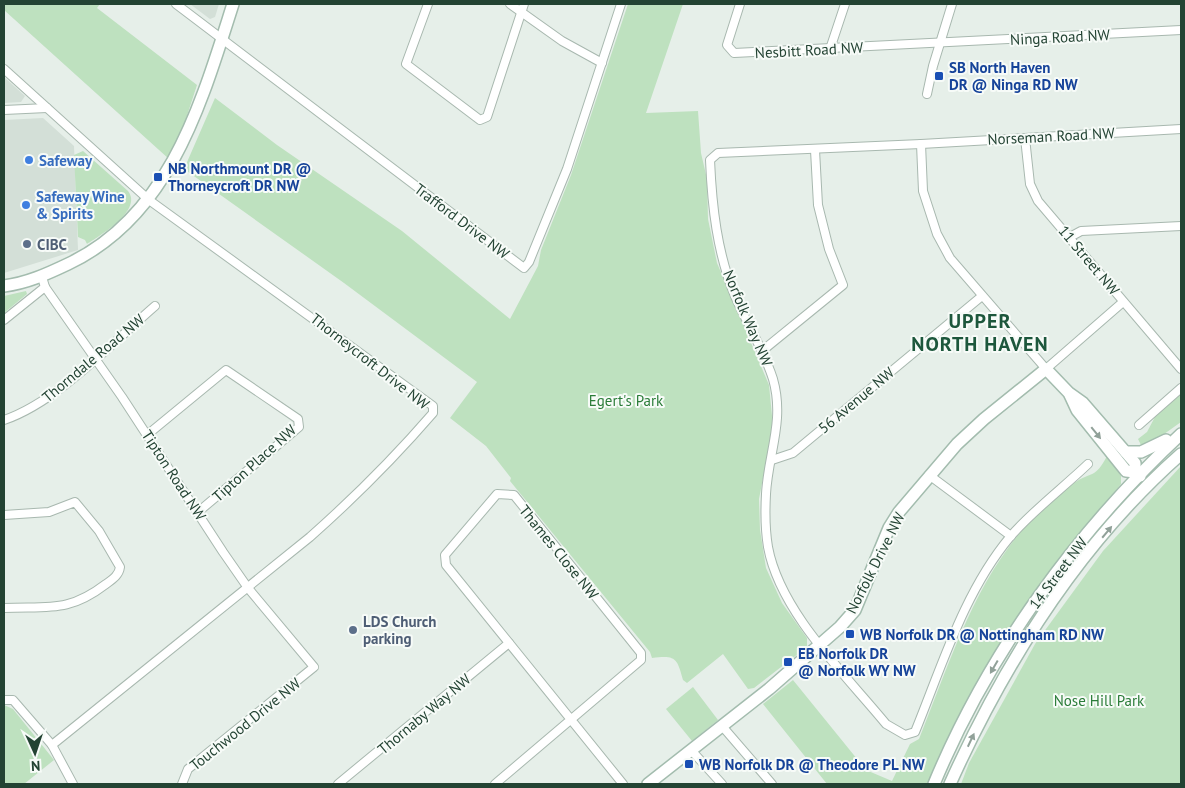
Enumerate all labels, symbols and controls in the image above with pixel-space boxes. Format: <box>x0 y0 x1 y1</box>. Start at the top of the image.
street label: Ninga Road NW <box>1010 25 1111 49</box>
street label: Nesbitt Road NW <box>754 38 864 62</box>
place label: SB North Haven DR @ Ninga RD NW <box>949 58 1078 94</box>
marker: SB North Haven DR @ Ninga RD NW <box>933 70 945 82</box>
street label: Norseman Road NW <box>987 123 1116 149</box>
place label: Safeway <box>39 151 93 170</box>
marker: Safeway <box>23 154 35 166</box>
place label: NB Northmount DR @ Thorneycroft DR NW <box>168 159 311 195</box>
marker: NB Northmount DR @ Thorneycroft DR NW <box>152 171 164 183</box>
street label: Trafford Drive NW <box>411 179 514 263</box>
place label: Safeway Wine & Spirits <box>36 187 125 223</box>
marker: Safeway Wine & Spirits <box>20 199 32 211</box>
street label: 11 Street NW <box>1054 221 1124 299</box>
place label: CIBC <box>37 235 68 254</box>
marker: CIBC <box>21 238 33 250</box>
street label: Norfolk Way NW <box>719 267 777 370</box>
district label: UPPER NORTH HAVEN <box>911 308 1049 357</box>
street label: Thorndale Road NW <box>38 309 148 406</box>
street label: Thorneycroft Drive NW <box>307 309 434 414</box>
street label: 56 Avenue NW <box>814 362 898 437</box>
park label: Egert's Park <box>589 391 664 410</box>
street label: Tipton Place NW <box>208 420 300 506</box>
street label: Tipton Road NW <box>138 426 211 524</box>
one-way arrow <box>1090 426 1101 439</box>
street label: Thames Close NW <box>515 501 603 603</box>
street label: Norfolk Drive NW <box>841 509 909 617</box>
one-way arrow <box>1102 525 1113 538</box>
street label: 14 Street NW <box>1025 533 1092 613</box>
place label: LDS Church parking <box>363 612 437 648</box>
marker: LDS Church parking <box>347 624 359 636</box>
place label: WB Norfolk DR @ Nottingham RD NW <box>860 625 1104 644</box>
marker: WB Norfolk DR @ Nottingham RD NW <box>844 628 856 640</box>
place label: EB Norfolk DR @ Norfolk WY NW <box>798 644 916 680</box>
marker: EB Norfolk DR @ Norfolk WY NW <box>782 656 794 668</box>
one-way arrow <box>990 660 998 674</box>
street label: Thornaby Way NW <box>374 669 475 758</box>
street label: Touchwood Drive NW <box>186 673 305 774</box>
park label: Nose Hill Park <box>1054 691 1145 710</box>
north arrow <box>10 728 60 778</box>
one-way arrow <box>967 733 975 747</box>
place label: WB Norfolk DR @ Theodore PL NW <box>699 755 925 774</box>
text: N <box>31 757 41 775</box>
marker: WB Norfolk DR @ Theodore PL NW <box>683 758 695 770</box>

